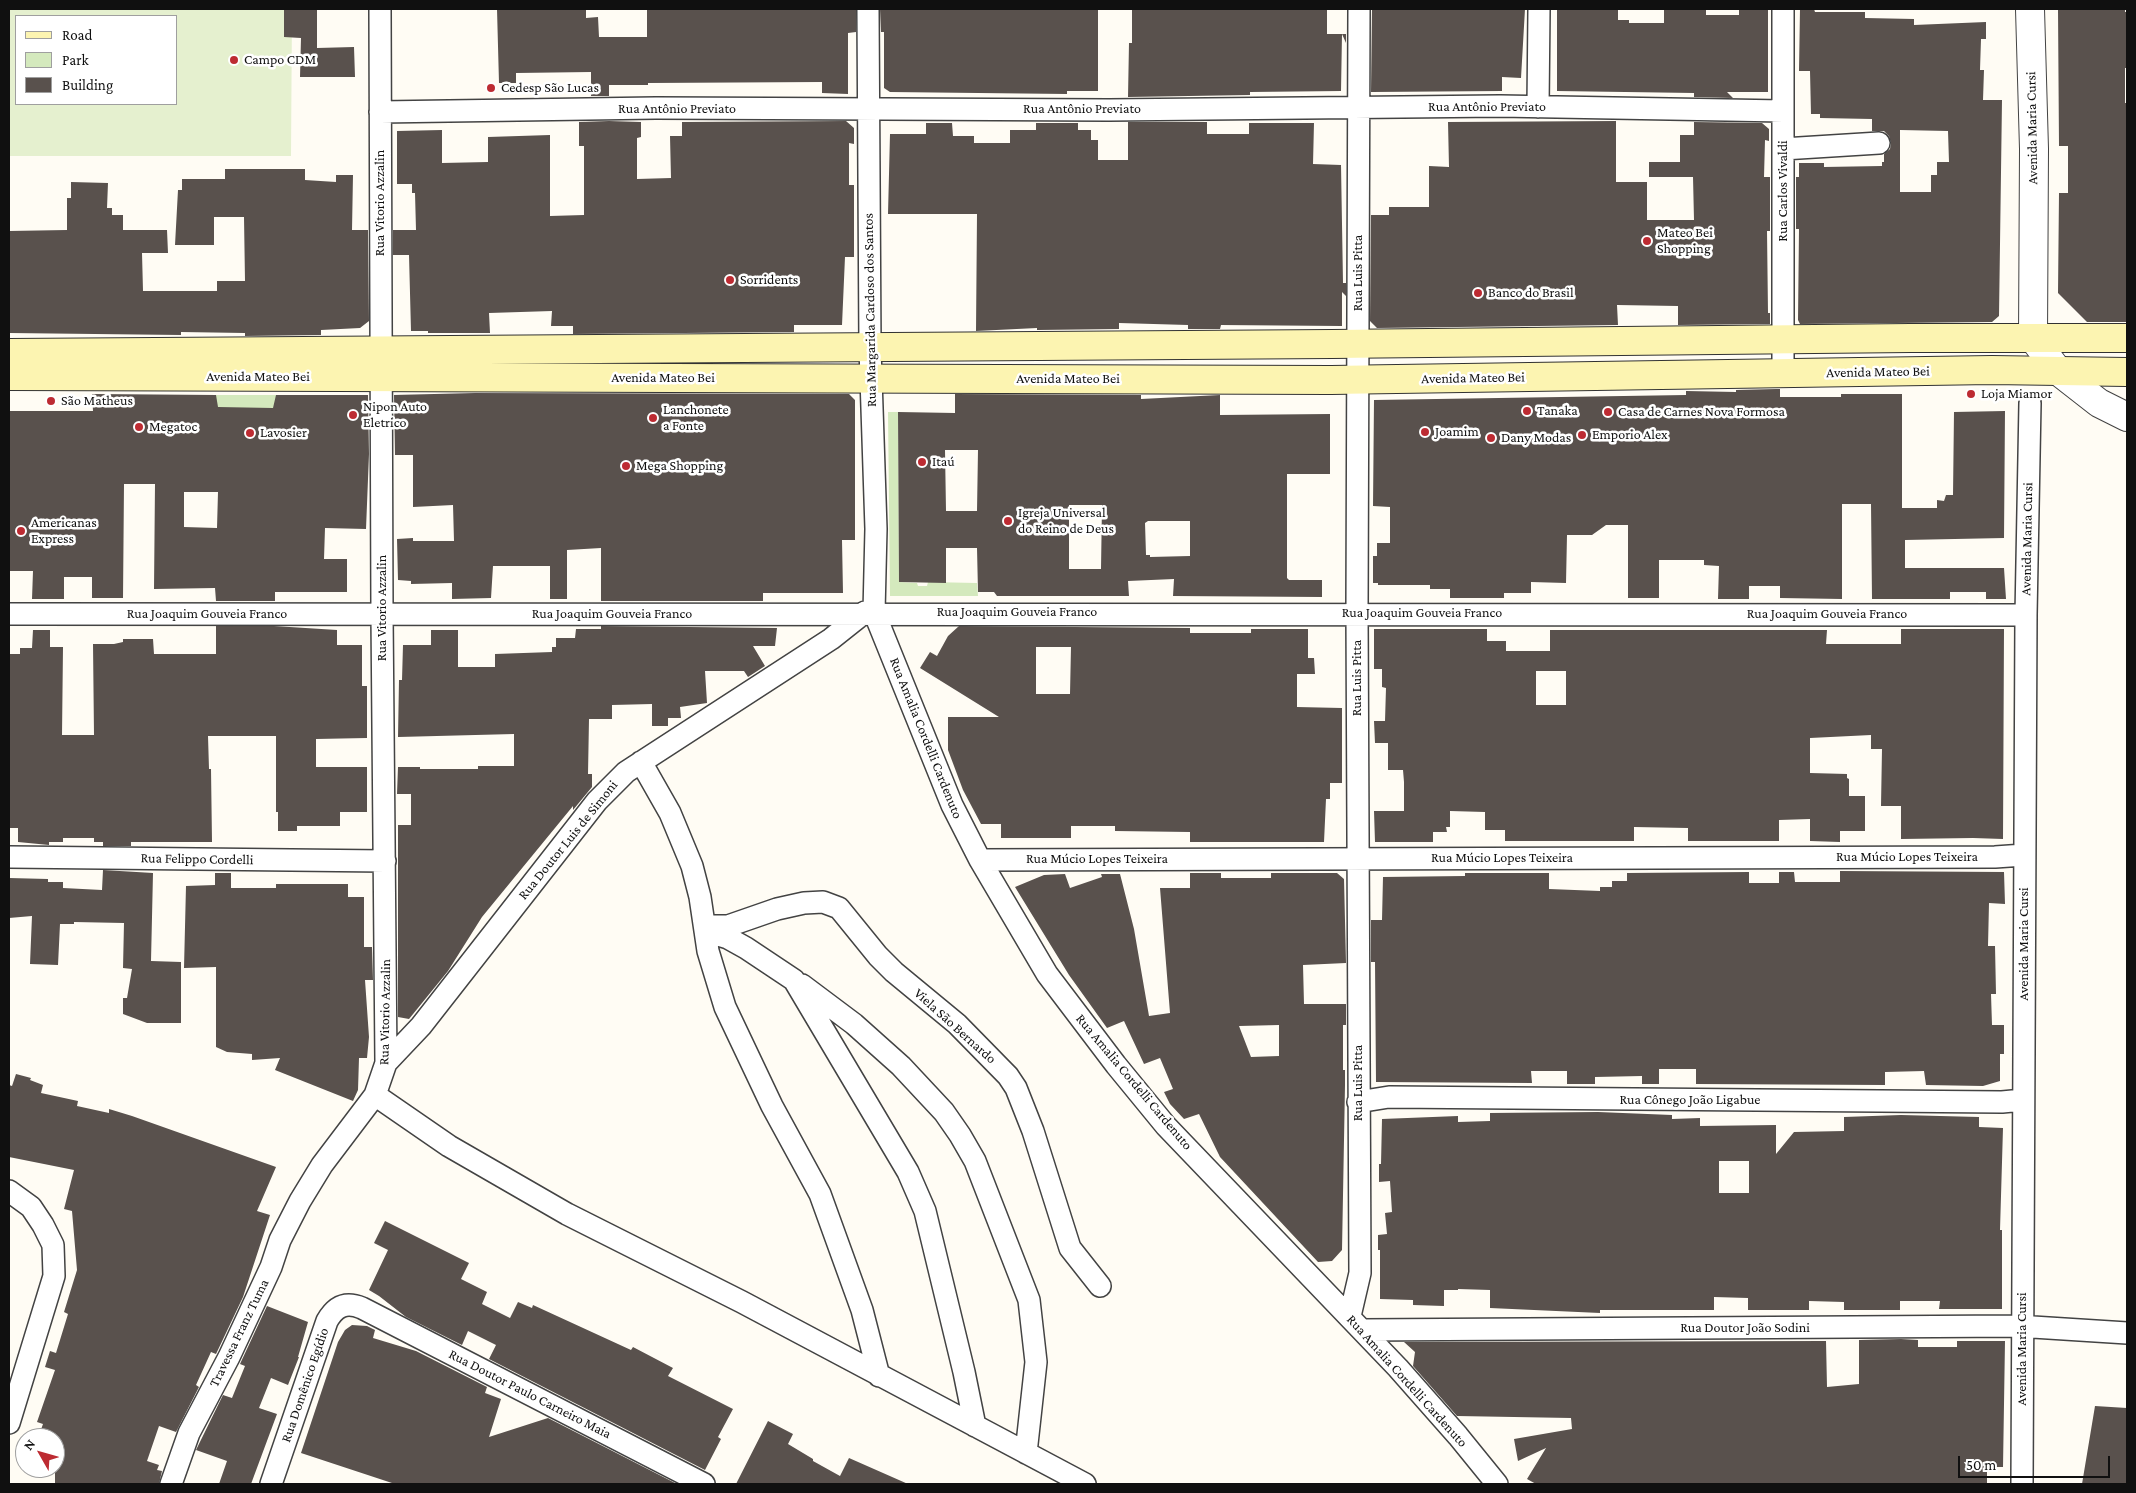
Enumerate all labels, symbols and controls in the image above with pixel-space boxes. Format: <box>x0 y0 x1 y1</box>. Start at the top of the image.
legend <box>15 15 178 105</box>
text: Road <box>62 27 92 43</box>
text: Park <box>62 52 89 68</box>
place label: Campo CDM <box>244 52 316 68</box>
marker: Campo CDM <box>228 54 240 66</box>
street label: Avenida Maria Cursi <box>2023 71 2041 185</box>
text: Building <box>62 77 113 93</box>
place label: Cedesp São Lucas <box>501 80 599 96</box>
marker: Cedesp São Lucas <box>485 82 497 94</box>
street label: Rua Antônio Previato <box>1428 99 1546 115</box>
street label: Rua Antônio Previato <box>618 101 736 117</box>
street label: Rua Antônio Previato <box>1023 101 1141 117</box>
street label: Rua Carlos Vivaldi <box>1775 140 1791 242</box>
street label: Rua Vitorio Azzalin <box>372 150 388 256</box>
street label: Rua Margarida Cardoso dos Santos <box>860 213 880 407</box>
place label: Mateo Bei Shopping <box>1657 225 1713 258</box>
street label: Rua Luis Pitta <box>1350 235 1366 311</box>
marker: Mateo Bei Shopping <box>1641 235 1653 247</box>
place label: Sorridents <box>740 272 798 288</box>
marker: Sorridents <box>724 274 736 286</box>
place label: Banco do Brasil <box>1488 285 1574 301</box>
marker: Banco do Brasil <box>1472 287 1484 299</box>
street label: Avenida Mateo Bei <box>1826 363 1930 381</box>
street label: Avenida Mateo Bei <box>206 369 310 385</box>
street label: Avenida Mateo Bei <box>1421 369 1525 387</box>
street label: Avenida Mateo Bei <box>611 370 715 386</box>
street label: Avenida Mateo Bei <box>1016 371 1120 387</box>
place label: Loja Miamor <box>1981 386 2052 402</box>
marker: Loja Miamor <box>1965 388 1977 400</box>
place label: São Matheus <box>61 393 133 409</box>
marker: São Matheus <box>45 395 57 407</box>
place label: Nipon Auto Eletrico <box>363 399 427 432</box>
place label: Lanchonete a Fonte <box>663 402 729 434</box>
place label: Tanaka <box>1537 403 1578 419</box>
place label: Casa de Carnes Nova Formosa <box>1618 404 1785 420</box>
marker: Tanaka <box>1521 405 1533 417</box>
marker: Casa de Carnes Nova Formosa <box>1602 406 1614 418</box>
marker: Nipon Auto Eletrico <box>347 409 359 421</box>
marker: Lanchonete a Fonte <box>647 412 659 424</box>
place label: Megatoc <box>149 419 197 435</box>
marker: Megatoc <box>133 421 145 433</box>
place label: Joamim <box>1435 424 1479 440</box>
place label: Lavosier <box>260 425 307 441</box>
marker: Joamim <box>1419 426 1431 438</box>
marker: Lavosier <box>244 427 256 439</box>
place label: Emporio Alex <box>1592 427 1668 443</box>
marker: Emporio Alex <box>1576 429 1588 441</box>
place label: Dany Modas <box>1501 430 1571 446</box>
marker: Dany Modas <box>1485 432 1497 444</box>
place label: Itaú <box>932 454 955 470</box>
marker: Itaú <box>916 456 928 468</box>
place label: Mega Shopping <box>636 458 723 474</box>
marker: Mega Shopping <box>620 460 632 472</box>
street label: Avenida Maria Cursi <box>2018 482 2036 596</box>
place label: Igreja Universal do Reino de Deus <box>1018 505 1114 538</box>
place label: Americanas Express <box>31 515 97 548</box>
marker: Igreja Universal do Reino de Deus <box>1002 515 1014 527</box>
marker: Americanas Express <box>15 525 27 537</box>
street label: Rua Vitorio Azzalin <box>374 555 390 661</box>
street label: Rua Joaquim Gouveia Franco <box>937 604 1097 620</box>
street label: Rua Joaquim Gouveia Franco <box>1342 605 1502 621</box>
street label: Rua Joaquim Gouveia Franco <box>127 606 287 622</box>
street label: Rua Joaquim Gouveia Franco <box>532 606 692 622</box>
street label: Rua Joaquim Gouveia Franco <box>1747 606 1907 622</box>
street label: Rua Luis Pitta <box>1349 640 1365 716</box>
street label: Rua Amalia Cordelli Cardenuto <box>886 655 966 821</box>
street label: Rua Doutor Luis de Simoni <box>515 777 621 903</box>
street label: Rua Múcio Lopes Teixeira <box>1836 849 1978 865</box>
street label: Rua Felippo Cordelli <box>140 850 254 868</box>
street label: Rua Múcio Lopes Teixeira <box>1431 850 1573 866</box>
street label: Rua Múcio Lopes Teixeira <box>1026 851 1168 867</box>
street label: Avenida Maria Cursi <box>2016 887 2032 1001</box>
street label: Rua Vitorio Azzalin <box>376 959 394 1065</box>
street label: Viela São Bernardo <box>910 985 1000 1067</box>
street label: Rua Amalia Cordelli Cardenuto <box>1072 1011 1196 1153</box>
street label: Rua Luis Pitta <box>1350 1045 1366 1121</box>
street label: Rua Cônego João Ligabue <box>1620 1092 1760 1108</box>
street label: Travessa Franz Tuma <box>206 1276 272 1390</box>
street label: Avenida Maria Cursi <box>2014 1292 2030 1406</box>
street label: Rua Amalia Cordelli Cardenuto <box>1343 1311 1471 1451</box>
street label: Rua Doutor João Sodini <box>1680 1320 1810 1336</box>
street label: Rua Domênico Egídio <box>277 1325 333 1445</box>
street label: Rua Doutor Paulo Carneiro Maia <box>446 1346 614 1442</box>
north arrow <box>15 1428 65 1478</box>
text: N <box>20 1436 38 1453</box>
scale bar <box>1961 1446 2114 1478</box>
text: 50 m <box>1966 1457 1996 1473</box>

